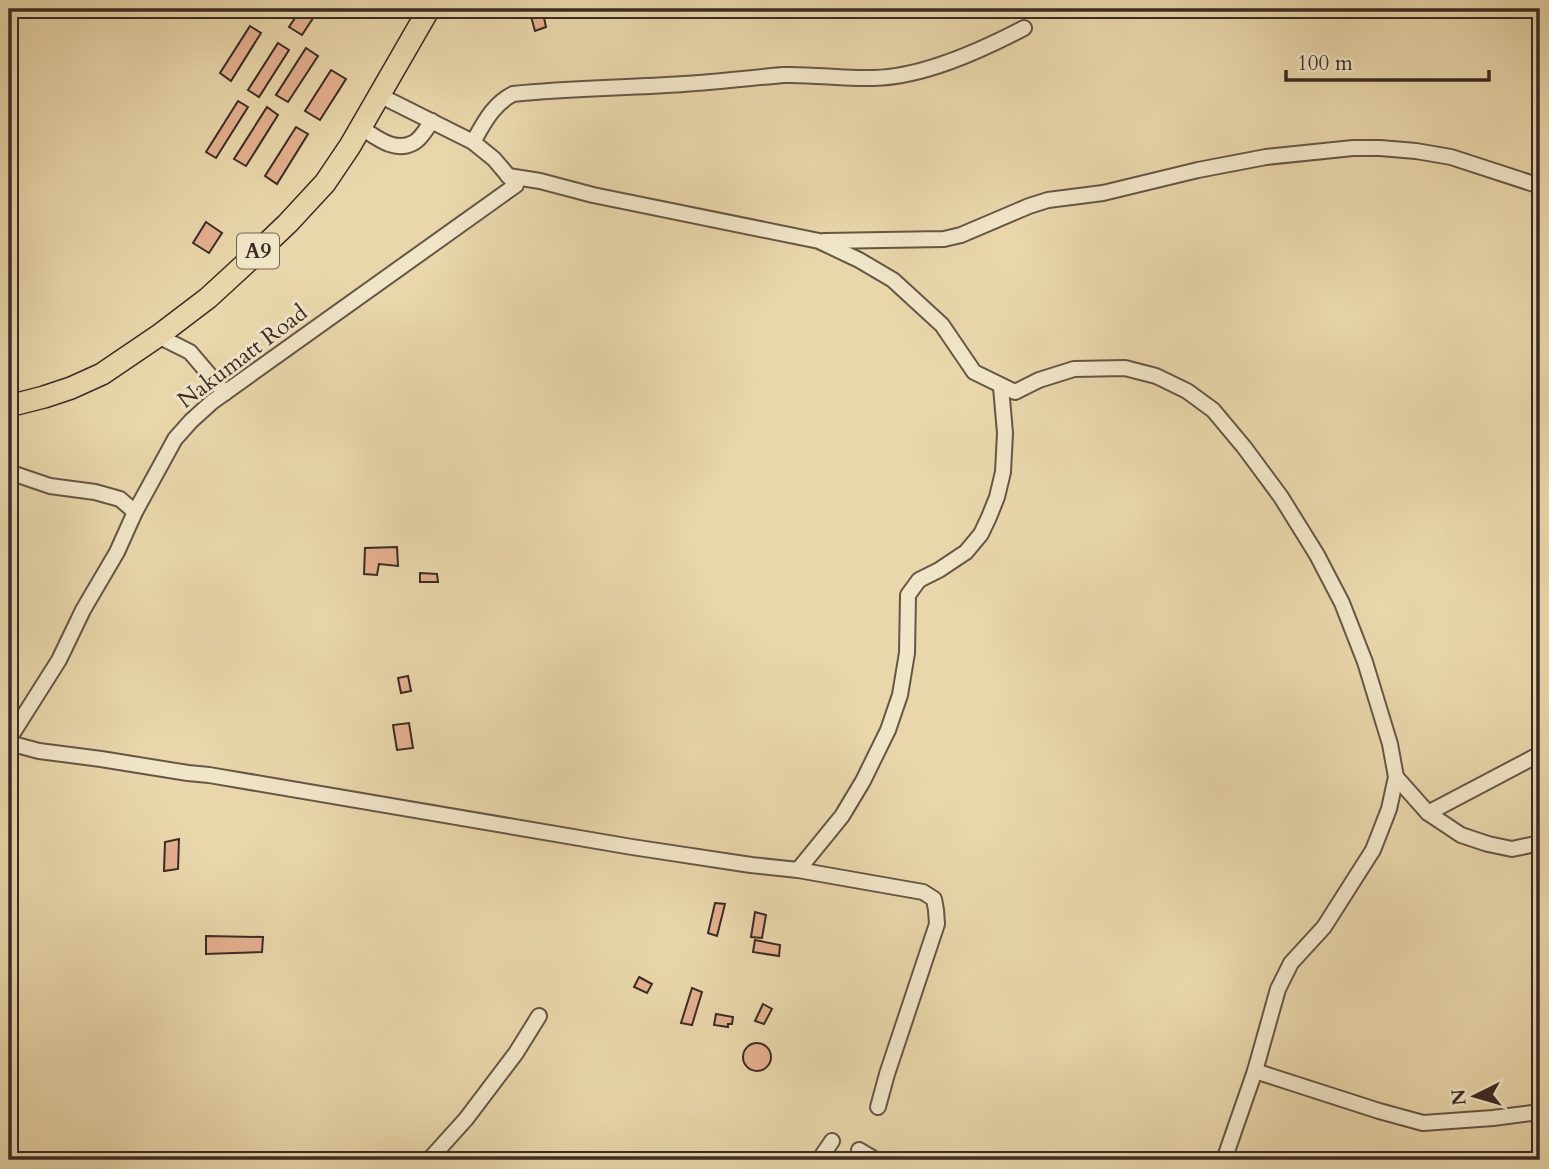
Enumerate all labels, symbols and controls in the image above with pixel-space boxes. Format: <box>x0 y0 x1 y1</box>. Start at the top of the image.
scale bar <box>1286 38 1490 82</box>
text: 100 m <box>1297 49 1353 78</box>
road number: A9 <box>237 233 279 268</box>
street label: Nakumatt Road <box>171 297 314 415</box>
north arrow <box>1440 1060 1510 1130</box>
text: N <box>1445 1088 1473 1107</box>

